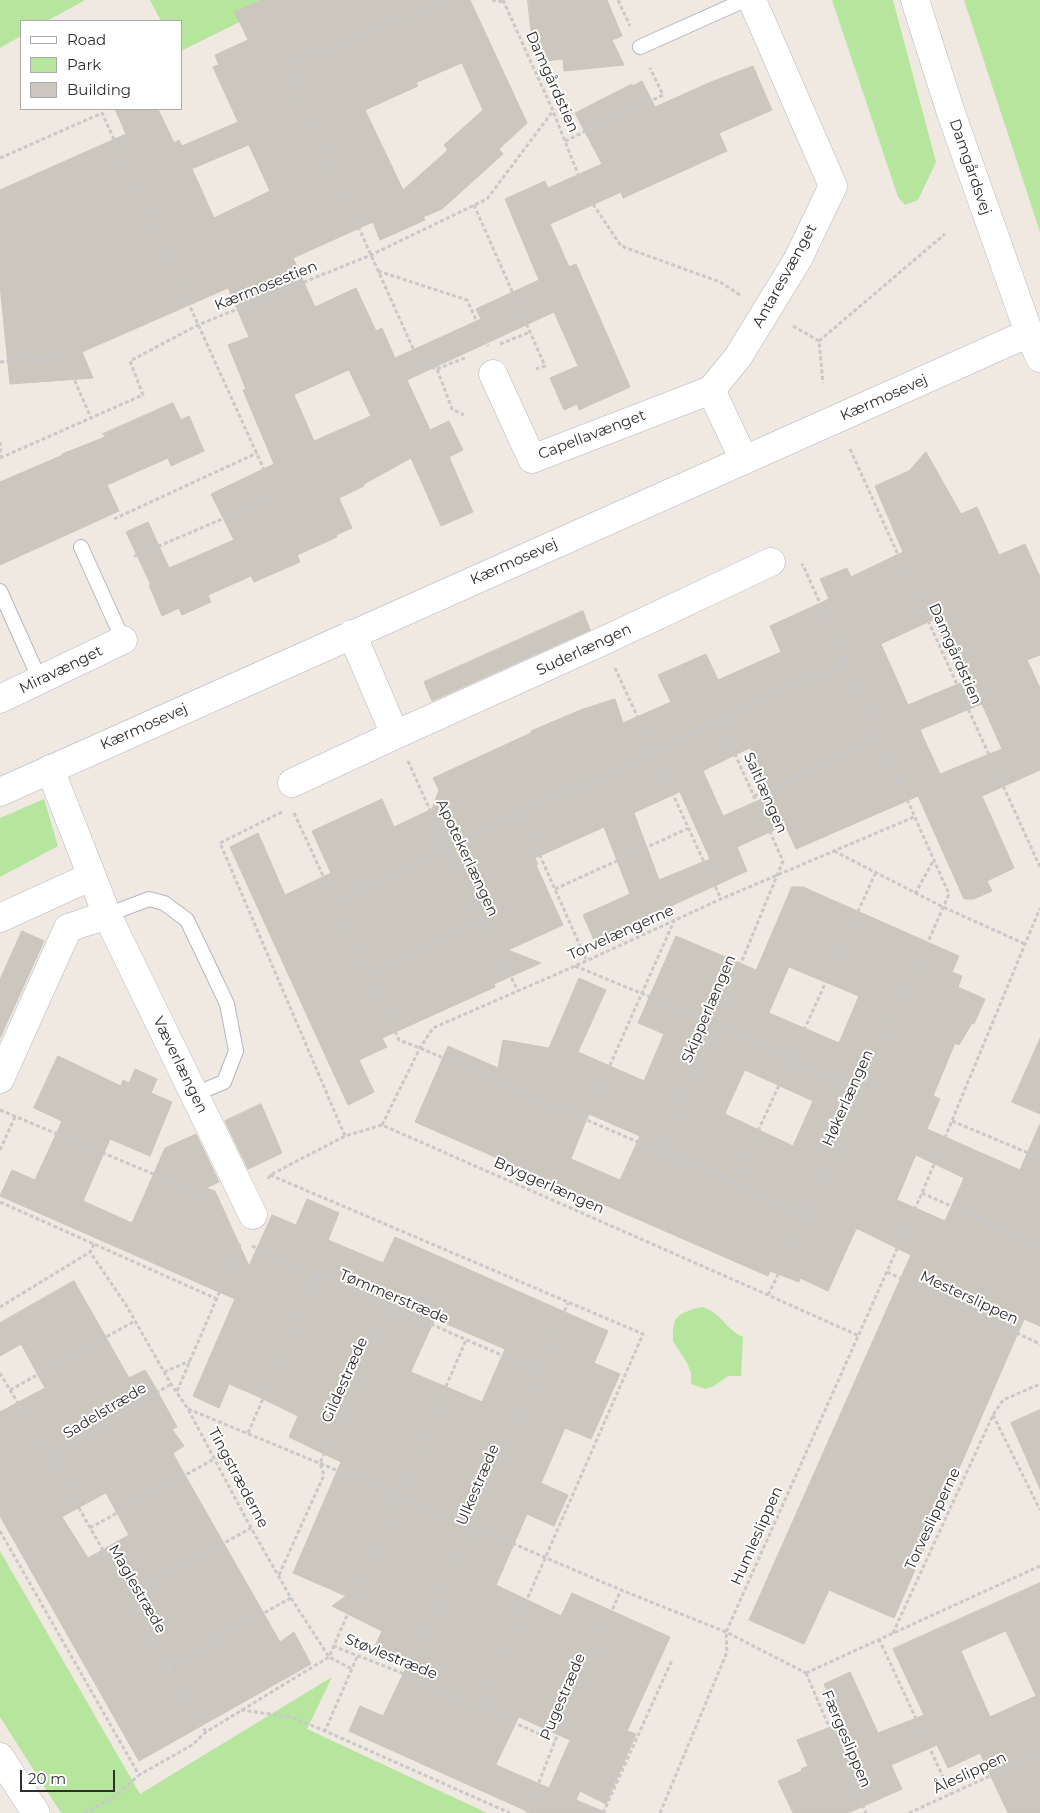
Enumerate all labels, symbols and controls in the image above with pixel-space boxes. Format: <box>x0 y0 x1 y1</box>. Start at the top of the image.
legend <box>20 20 182 110</box>
street label: Damgårdstien <box>522 29 582 135</box>
text: Road <box>67 30 106 49</box>
text: Park <box>67 55 101 74</box>
text: Building <box>67 80 131 99</box>
street label: Damgårdsvej <box>945 117 995 217</box>
street label: Antaresvænget <box>749 221 821 331</box>
street label: Kærmosestien <box>212 257 320 315</box>
street label: Kærmosevej <box>838 371 930 425</box>
street label: Capellavænget <box>536 406 648 464</box>
street label: Kærmosevej <box>468 535 560 589</box>
street label: Damgårdstien <box>925 601 985 707</box>
street label: Suderlængen <box>534 620 634 680</box>
street label: Miravænget <box>16 642 106 698</box>
street label: Kærmosevej <box>98 700 190 754</box>
street label: Saltlængen <box>739 750 791 836</box>
street label: Apotekerlængen <box>432 797 502 919</box>
street label: Torvelængerne <box>565 902 677 964</box>
street label: Skipperlængen <box>678 952 740 1066</box>
street label: Væverlængen <box>149 1014 211 1116</box>
street label: Høkerlængen <box>819 1047 877 1149</box>
street label: Bryggerlængen <box>491 1154 607 1218</box>
street label: Tømmerstræde <box>337 1266 451 1328</box>
street label: Mesterslippen <box>917 1267 1021 1329</box>
street label: Gildestræde <box>318 1334 372 1426</box>
street label: Sadelstræde <box>60 1379 150 1443</box>
street label: Tingstræderne <box>204 1425 272 1531</box>
street label: Ulkestræde <box>453 1442 503 1528</box>
street label: Torveslipperne <box>902 1465 964 1573</box>
street label: Humleslippen <box>727 1484 787 1588</box>
street label: Maglestræde <box>104 1541 170 1637</box>
street label: Støvlestræde <box>342 1630 440 1684</box>
street label: Pugestræde <box>537 1651 589 1743</box>
street label: Færgeslippen <box>817 1688 875 1790</box>
street label: Åleslippen <box>930 1748 1010 1798</box>
scale bar <box>22 1760 118 1792</box>
text: 20 m <box>28 1769 66 1788</box>

